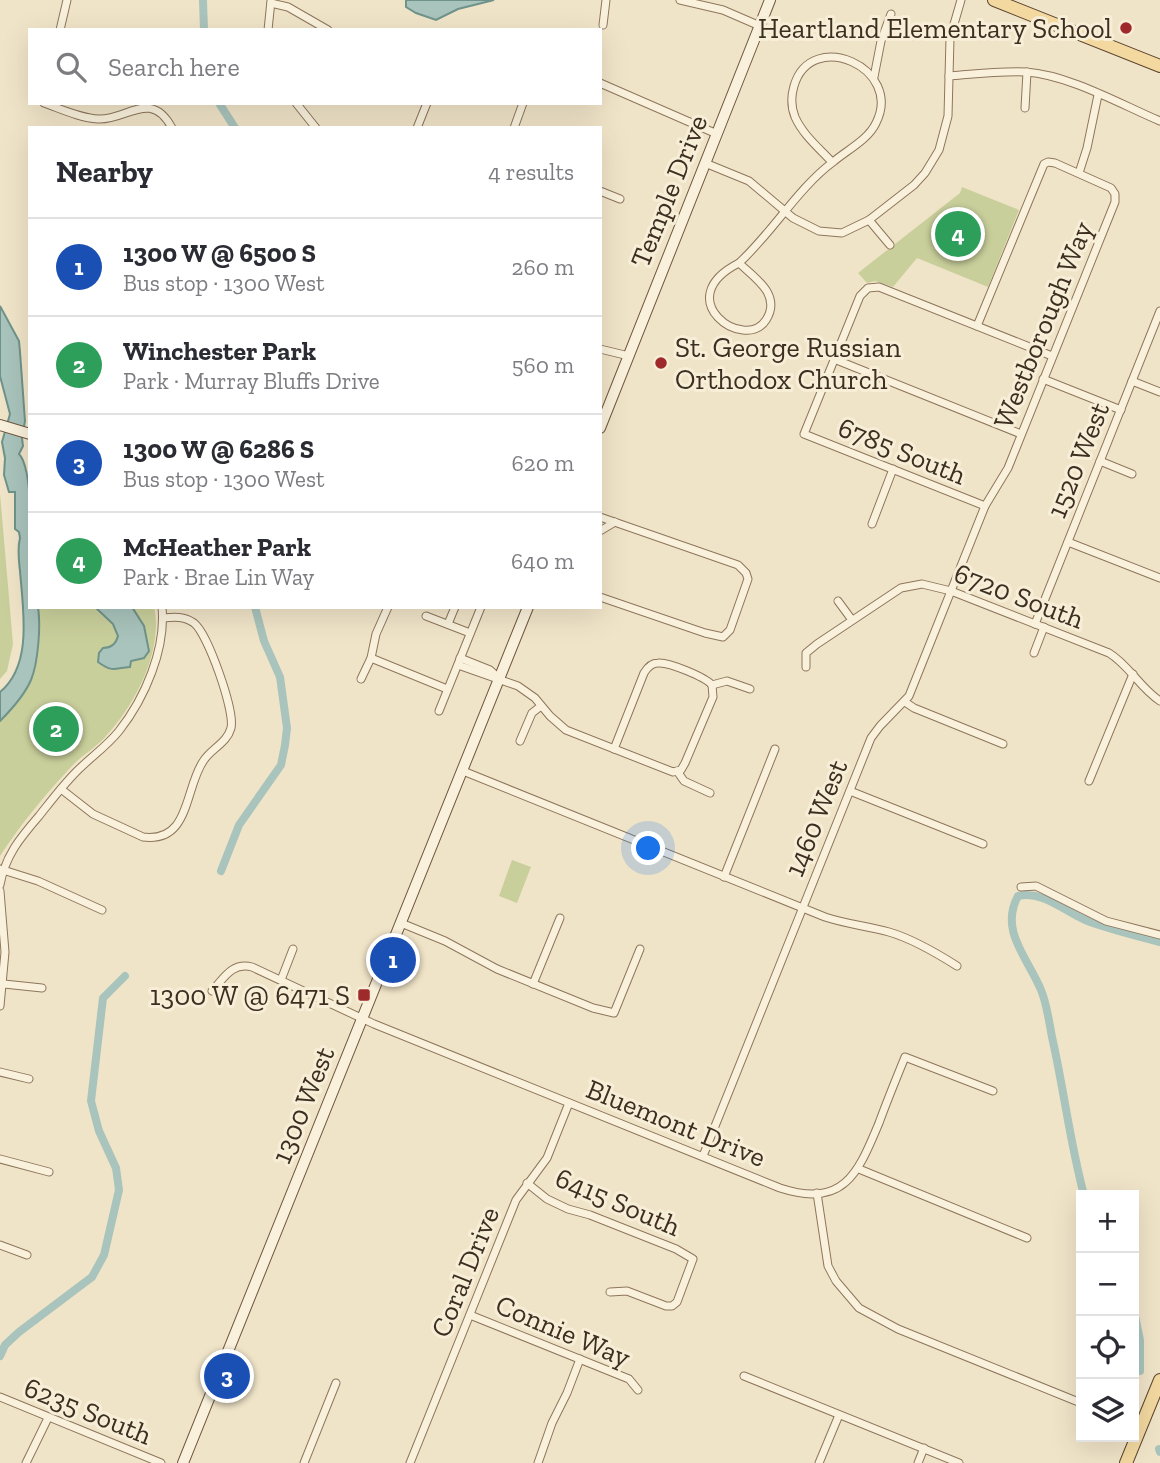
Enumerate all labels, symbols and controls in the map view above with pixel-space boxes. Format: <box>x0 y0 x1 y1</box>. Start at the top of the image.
place label: Heartland Elementary School <box>758 12 1112 45</box>
marker: Heartland Elementary School <box>1118 20 1134 36</box>
search box <box>28 28 602 105</box>
icon: search <box>52 48 90 86</box>
text: Search here <box>108 51 240 83</box>
street label: Temple Drive <box>624 110 714 272</box>
text: Nearby <box>56 154 153 190</box>
text: 4 results <box>488 158 574 186</box>
pin: 4 <box>935 208 981 260</box>
street label: Westborough Way <box>986 216 1100 433</box>
text: 1300 W @ 6500 S <box>123 237 316 269</box>
text: 1 <box>74 253 84 281</box>
text: 260 m <box>512 253 574 281</box>
text: Bus stop · 1300 West <box>123 269 325 297</box>
place label: St. George Russian Orthodox Church <box>675 331 901 396</box>
text: Winchester Park <box>123 335 316 367</box>
text: 2 <box>73 351 85 379</box>
text: 560 m <box>512 351 574 379</box>
marker: St. George Russian Orthodox Church <box>653 355 669 371</box>
text: Park · Murray Bluffs Drive <box>123 367 380 395</box>
street label: 1520 West <box>1040 397 1116 523</box>
street label: 6785 South <box>833 410 971 492</box>
text: 1300 W @ 6286 S <box>123 433 314 465</box>
text: 3 <box>73 449 85 477</box>
text: 620 m <box>512 449 574 477</box>
text: Bus stop · 1300 West <box>123 465 325 493</box>
text: McHeather Park <box>123 531 311 563</box>
text: 4 <box>72 547 86 575</box>
text: 640 m <box>511 547 574 575</box>
street label: 6720 South <box>950 556 1089 636</box>
text: Park · Brae Lin Way <box>123 563 314 591</box>
pin: 2 <box>33 703 79 755</box>
street label: 1460 West <box>778 754 855 881</box>
your location <box>631 831 665 865</box>
pin: 1 <box>370 934 416 986</box>
place label: 1300 W @ 6471 S <box>150 979 350 1012</box>
marker: 1300 W @ 6471 S <box>356 987 372 1003</box>
street label: 1300 West <box>265 1041 342 1168</box>
street label: Bluemont Drive <box>582 1072 770 1174</box>
street label: 6415 South <box>551 1161 686 1243</box>
map controls <box>1076 1190 1139 1442</box>
button: + <box>1076 1190 1139 1253</box>
street label: Coral Drive <box>424 1202 506 1342</box>
button: − <box>1076 1253 1139 1316</box>
street label: Connie Way <box>491 1288 636 1374</box>
button: locate <box>1076 1316 1139 1379</box>
pin: 3 <box>204 1350 250 1402</box>
street label: 6235 South <box>19 1370 157 1452</box>
button: layers <box>1076 1379 1139 1442</box>

